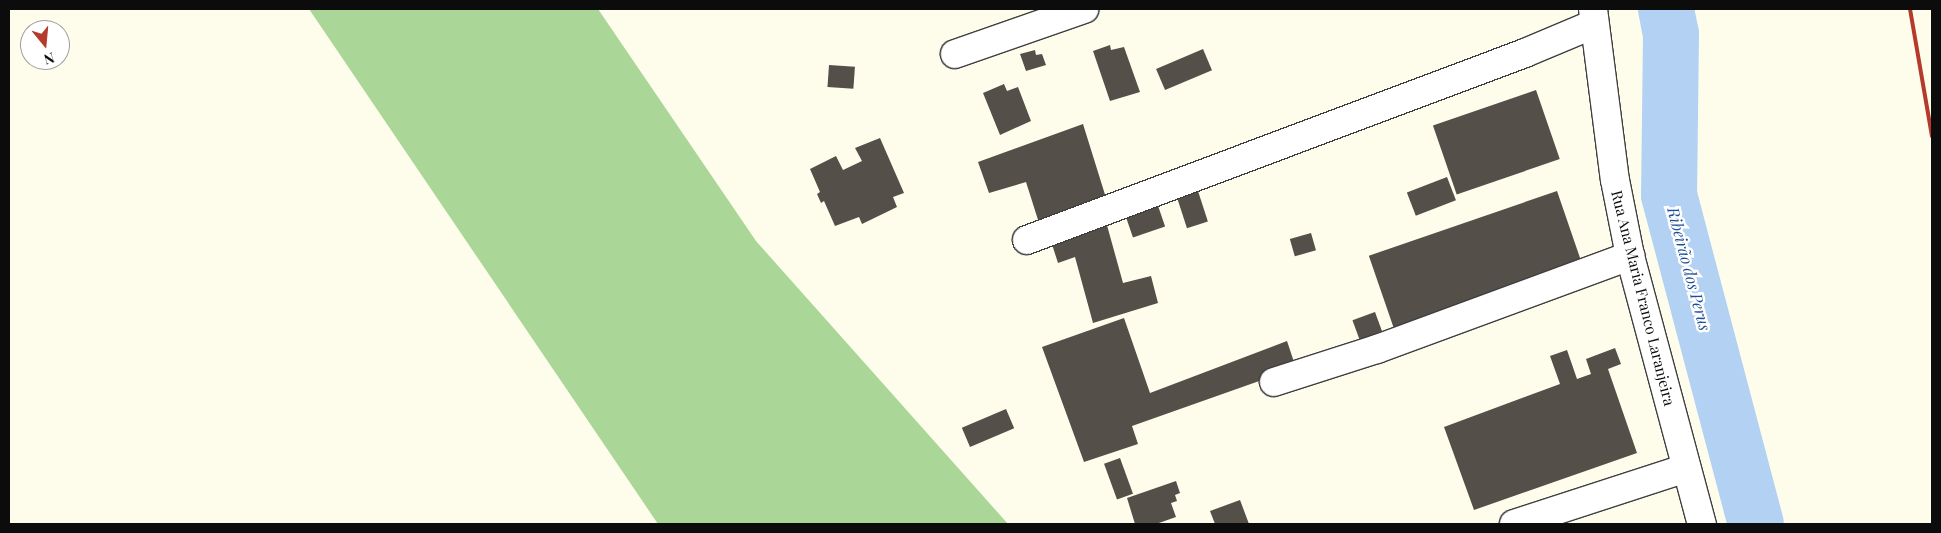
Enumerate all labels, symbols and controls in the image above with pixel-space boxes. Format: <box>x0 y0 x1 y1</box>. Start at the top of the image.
north arrow <box>20 20 70 70</box>
text: N <box>42 48 57 69</box>
street label: Rua Ana Maria Franco Laranjeira <box>1607 188 1679 408</box>
water label: Ribeirão dos Perus <box>1663 205 1715 333</box>

